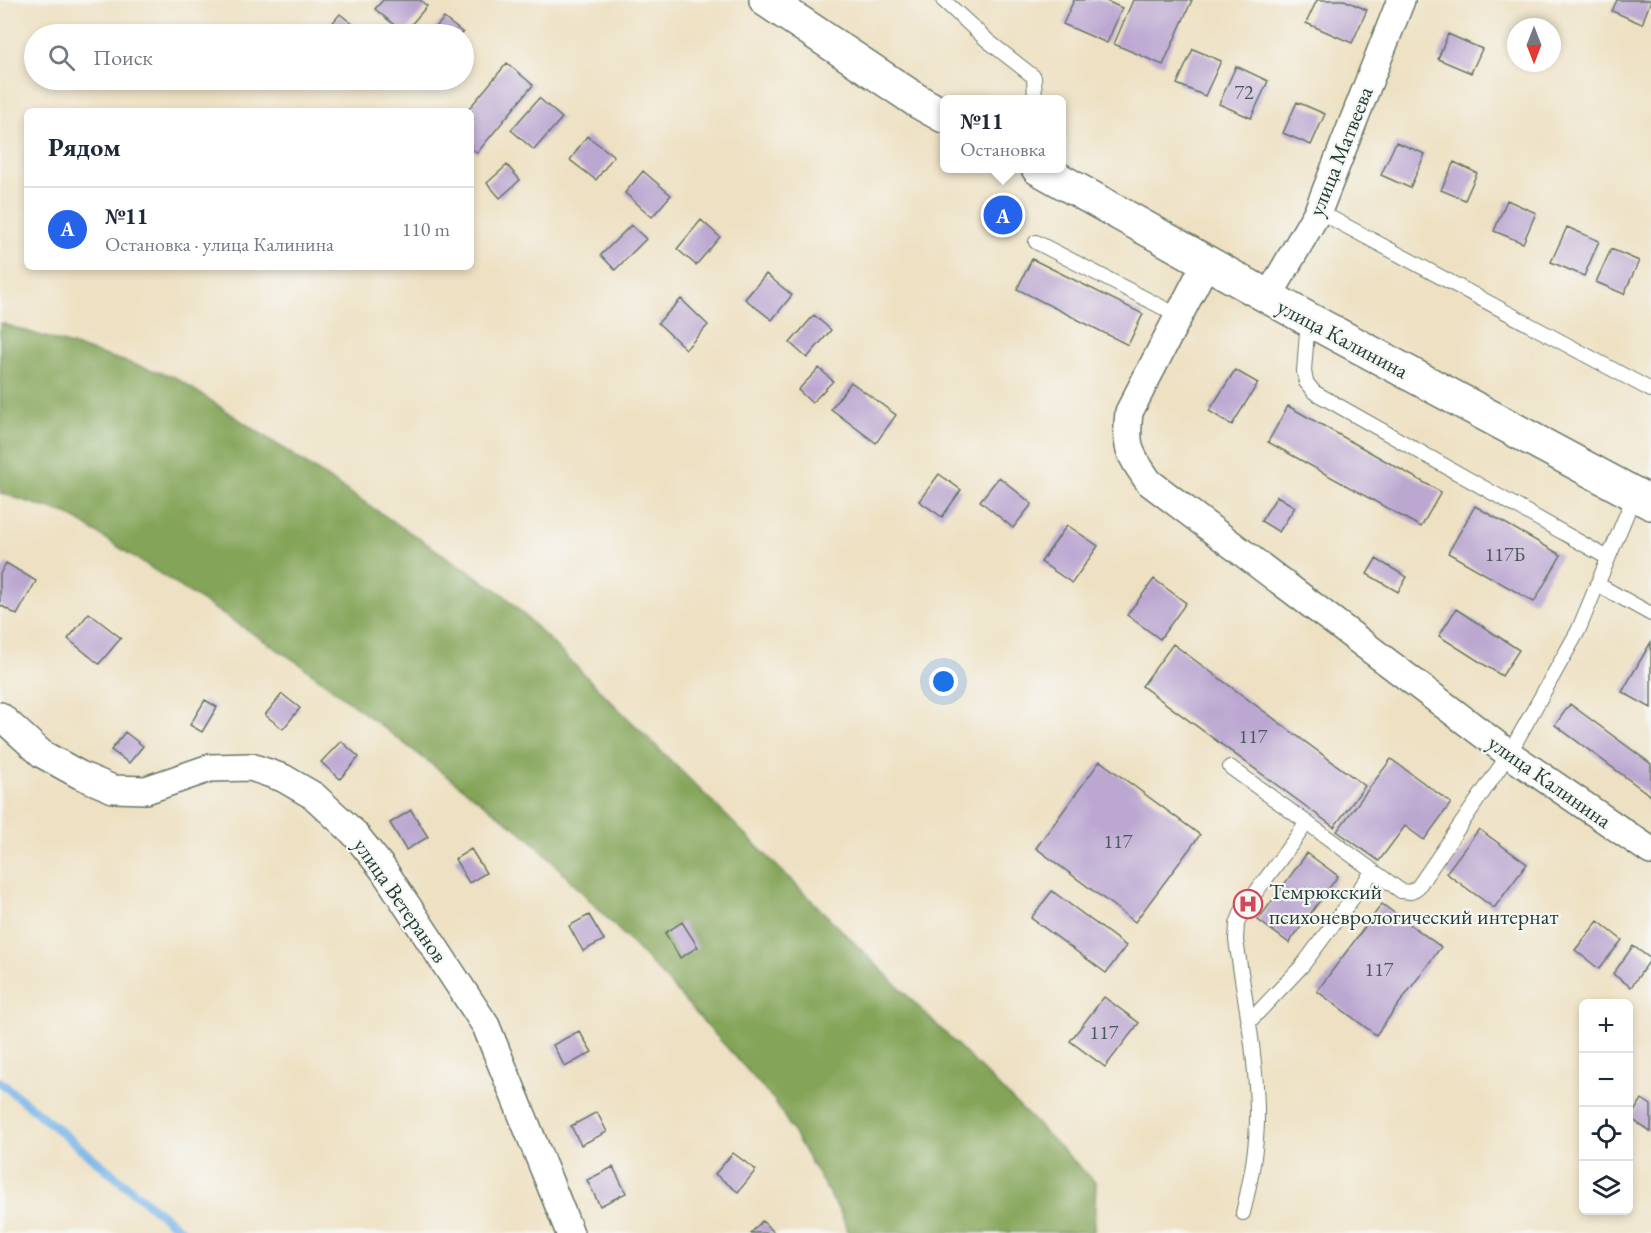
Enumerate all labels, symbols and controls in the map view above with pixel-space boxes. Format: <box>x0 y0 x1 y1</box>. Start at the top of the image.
north arrow <box>1507 18 1561 72</box>
search box <box>24 24 474 90</box>
icon: search <box>45 41 78 74</box>
text: Поиск <box>93 43 153 72</box>
house number: 72 <box>1234 79 1254 105</box>
street label: улица Матвеева <box>1301 82 1380 220</box>
popup <box>940 95 1066 173</box>
text: №11 <box>960 107 1003 136</box>
text: Рядом <box>48 130 121 164</box>
text: Остановка <box>960 136 1046 162</box>
pin: A <box>984 192 1022 238</box>
text: №11 <box>105 202 148 231</box>
text: A <box>60 216 75 242</box>
text: 110 m <box>402 216 450 242</box>
text: Остановка · улица Калинина <box>105 231 334 257</box>
street label: улица Калинина <box>1272 292 1414 385</box>
house number: 117Б <box>1485 541 1526 567</box>
your location <box>929 667 958 696</box>
house number: 117 <box>1239 723 1268 749</box>
street label: улица Калинина <box>1482 728 1617 835</box>
house number: 117 <box>1104 828 1133 854</box>
street label: улица Ветеранов <box>347 832 454 969</box>
place label: Темрюкский психоневрологический интернат <box>1269 877 1558 931</box>
hospital icon: Темрюкский психоневрологический интернат <box>1232 888 1264 920</box>
house number: 117 <box>1365 956 1394 982</box>
map controls <box>1579 999 1633 1215</box>
button: + <box>1579 999 1633 1053</box>
house number: 117 <box>1090 1019 1119 1045</box>
button: − <box>1579 1053 1633 1107</box>
button: locate <box>1579 1107 1633 1161</box>
button: layers <box>1579 1161 1633 1215</box>

